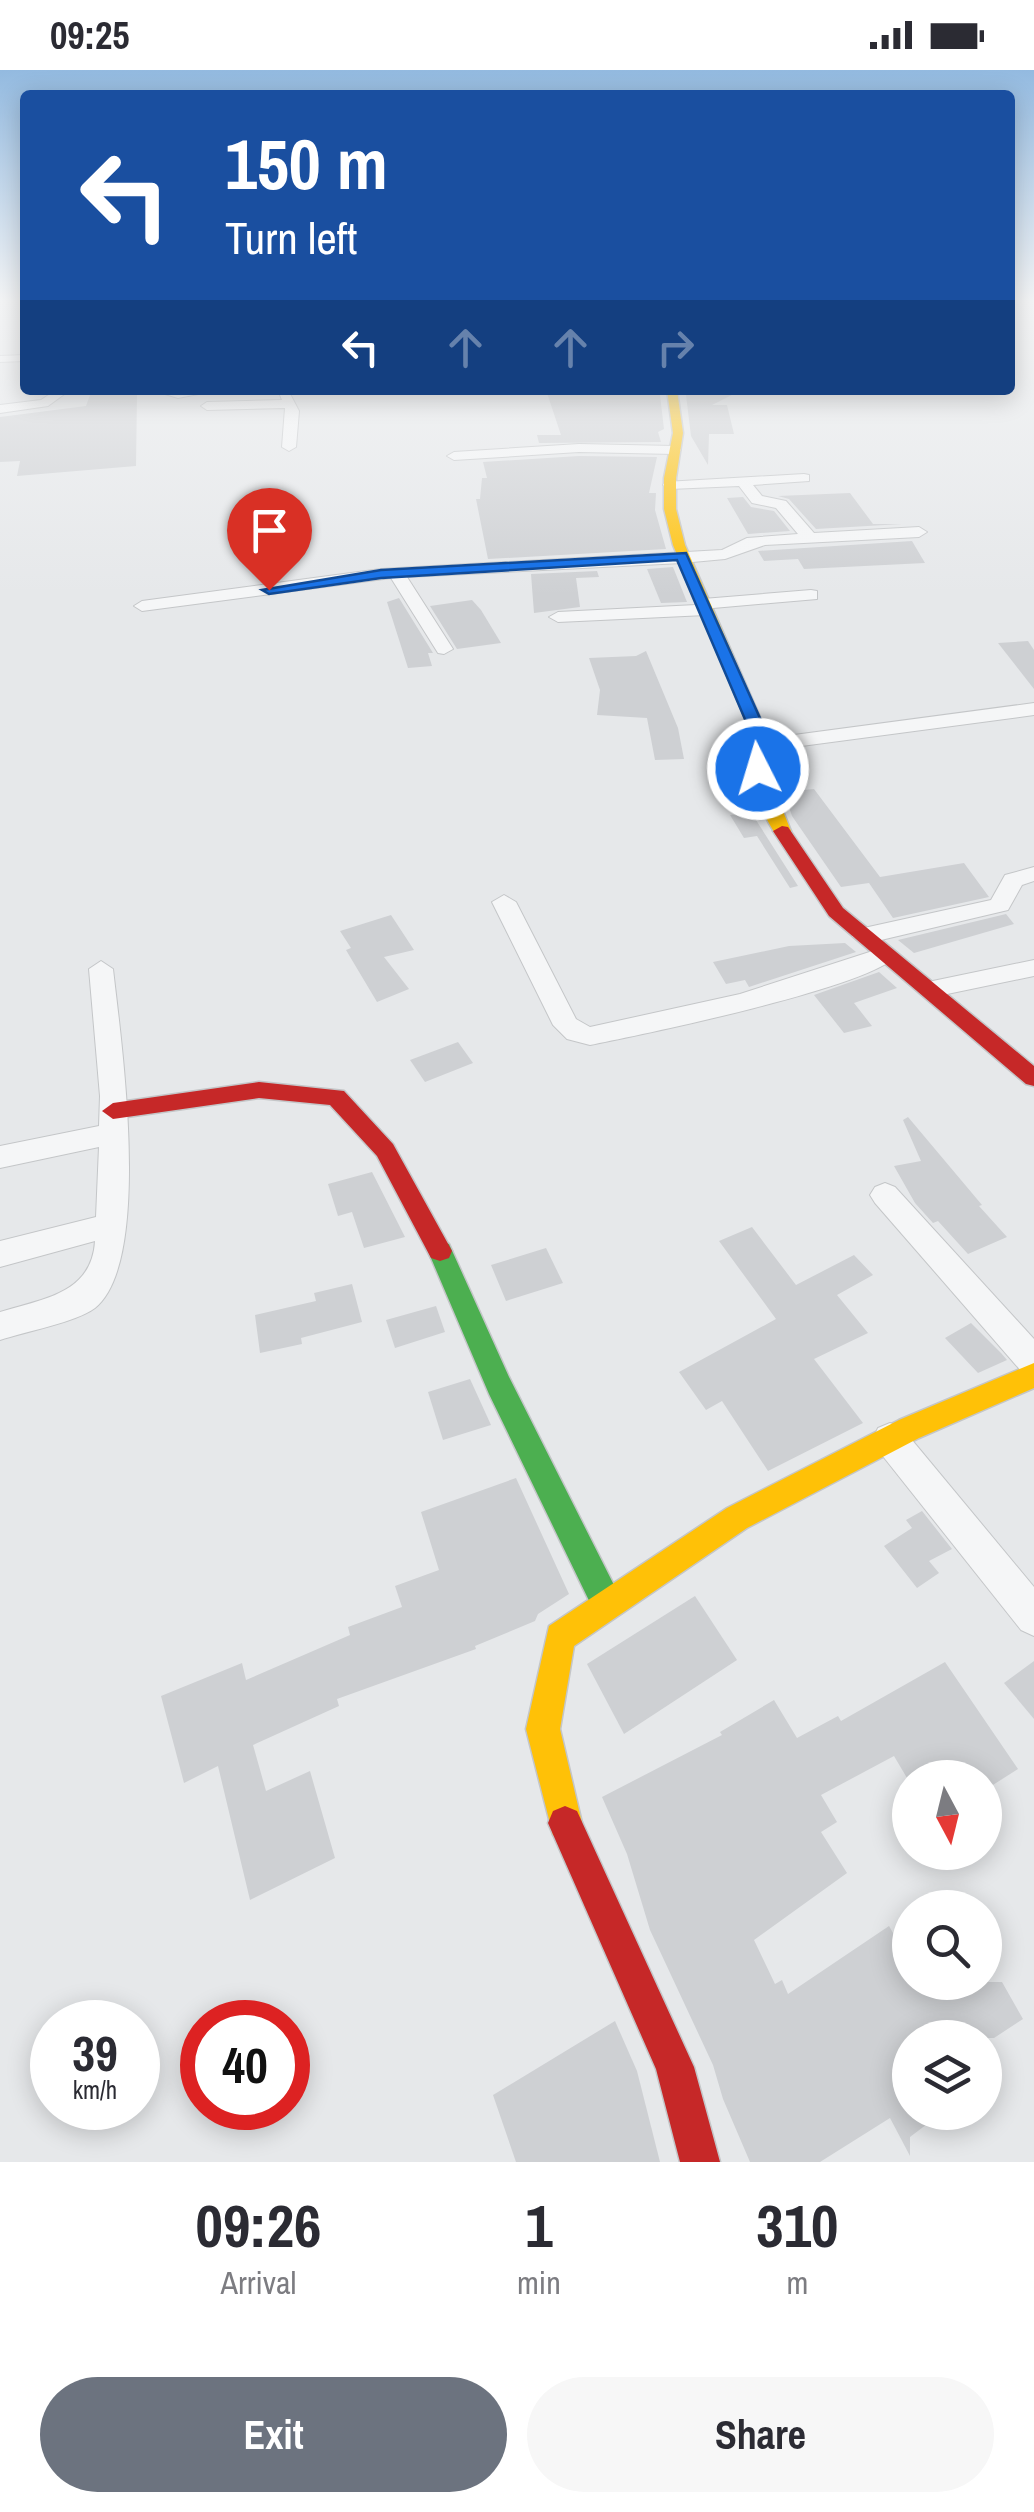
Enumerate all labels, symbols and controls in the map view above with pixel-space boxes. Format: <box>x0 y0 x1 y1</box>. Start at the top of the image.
text: 09:25 <box>50 10 130 61</box>
text: 150 m <box>225 117 388 211</box>
icon: left <box>60 130 190 260</box>
text: Turn left <box>225 207 357 268</box>
icon: left <box>333 320 388 375</box>
icon: ahead <box>438 320 493 375</box>
icon: ahead <box>543 320 598 375</box>
icon: right <box>648 320 703 375</box>
pin <box>227 488 312 591</box>
icon: arrive <box>242 503 297 558</box>
position arrow <box>706 717 810 821</box>
north arrow <box>892 1760 1002 1870</box>
map controls <box>892 1760 1002 2130</box>
button: search <box>892 1890 1002 2000</box>
speed limit sign: 40 <box>180 2000 310 2130</box>
text: 39 <box>72 2019 118 2087</box>
button: layers <box>892 2020 1002 2130</box>
text: km/h <box>73 2073 117 2107</box>
text: 09:26 <box>196 2185 321 2266</box>
text: 1 <box>525 2185 553 2266</box>
text: 310 <box>756 2185 838 2266</box>
text: Arrival <box>221 2261 296 2304</box>
text: min <box>517 2261 561 2304</box>
text: m <box>786 2261 808 2304</box>
button: Exit <box>40 2377 507 2492</box>
button: Share <box>527 2377 994 2492</box>

